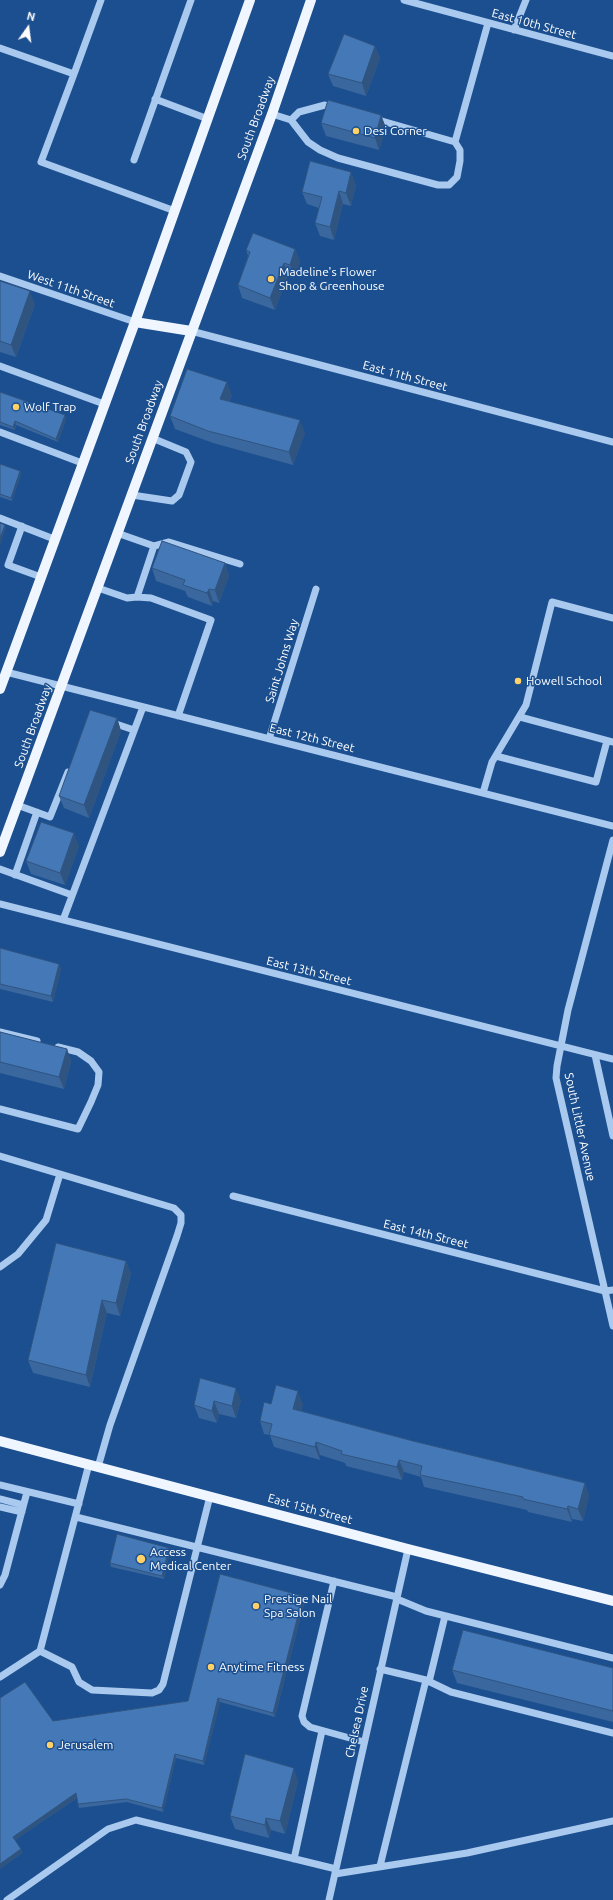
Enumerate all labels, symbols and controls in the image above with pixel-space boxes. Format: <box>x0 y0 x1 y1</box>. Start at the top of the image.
street label: East 10th Street <box>490 6 578 42</box>
north arrow <box>8 8 48 48</box>
text: N <box>25 10 36 23</box>
street label: South Broadway <box>234 74 278 162</box>
place label: Desi Corner <box>364 124 427 138</box>
marker: Desi Corner <box>351 126 361 136</box>
place label: Madeline's Flower Shop & Greenhouse <box>279 265 385 293</box>
street label: West 11th Street <box>25 267 117 311</box>
marker: Madeline's Flower Shop & Greenhouse <box>266 274 276 284</box>
street label: East 11th Street <box>361 358 449 394</box>
street label: South Broadway <box>122 378 166 466</box>
place label: Wolf Trap <box>24 400 76 414</box>
marker: Wolf Trap <box>11 402 21 412</box>
street label: Saint Johns Way <box>262 617 302 705</box>
place label: Howell School <box>526 674 602 688</box>
marker: Howell School <box>513 676 523 686</box>
street label: South Broadway <box>11 682 55 770</box>
street label: East 12th Street <box>268 721 356 755</box>
street label: East 13th Street <box>265 954 353 988</box>
street label: South Littler Avenue <box>561 1071 599 1183</box>
street label: East 14th Street <box>382 1217 470 1251</box>
street label: East 15th Street <box>266 1491 354 1527</box>
place label: Access Medical Center <box>150 1545 231 1573</box>
marker: Access Medical Center <box>135 1553 147 1565</box>
place label: Prestige Nail Spa Salon <box>264 1592 332 1620</box>
marker: Prestige Nail Spa Salon <box>251 1601 261 1611</box>
place label: Anytime Fitness <box>219 1660 305 1674</box>
marker: Anytime Fitness <box>206 1662 216 1672</box>
street label: Chelsea Drive <box>342 1685 372 1759</box>
place label: Jerusalem <box>58 1738 113 1752</box>
marker: Jerusalem <box>45 1740 55 1750</box>

